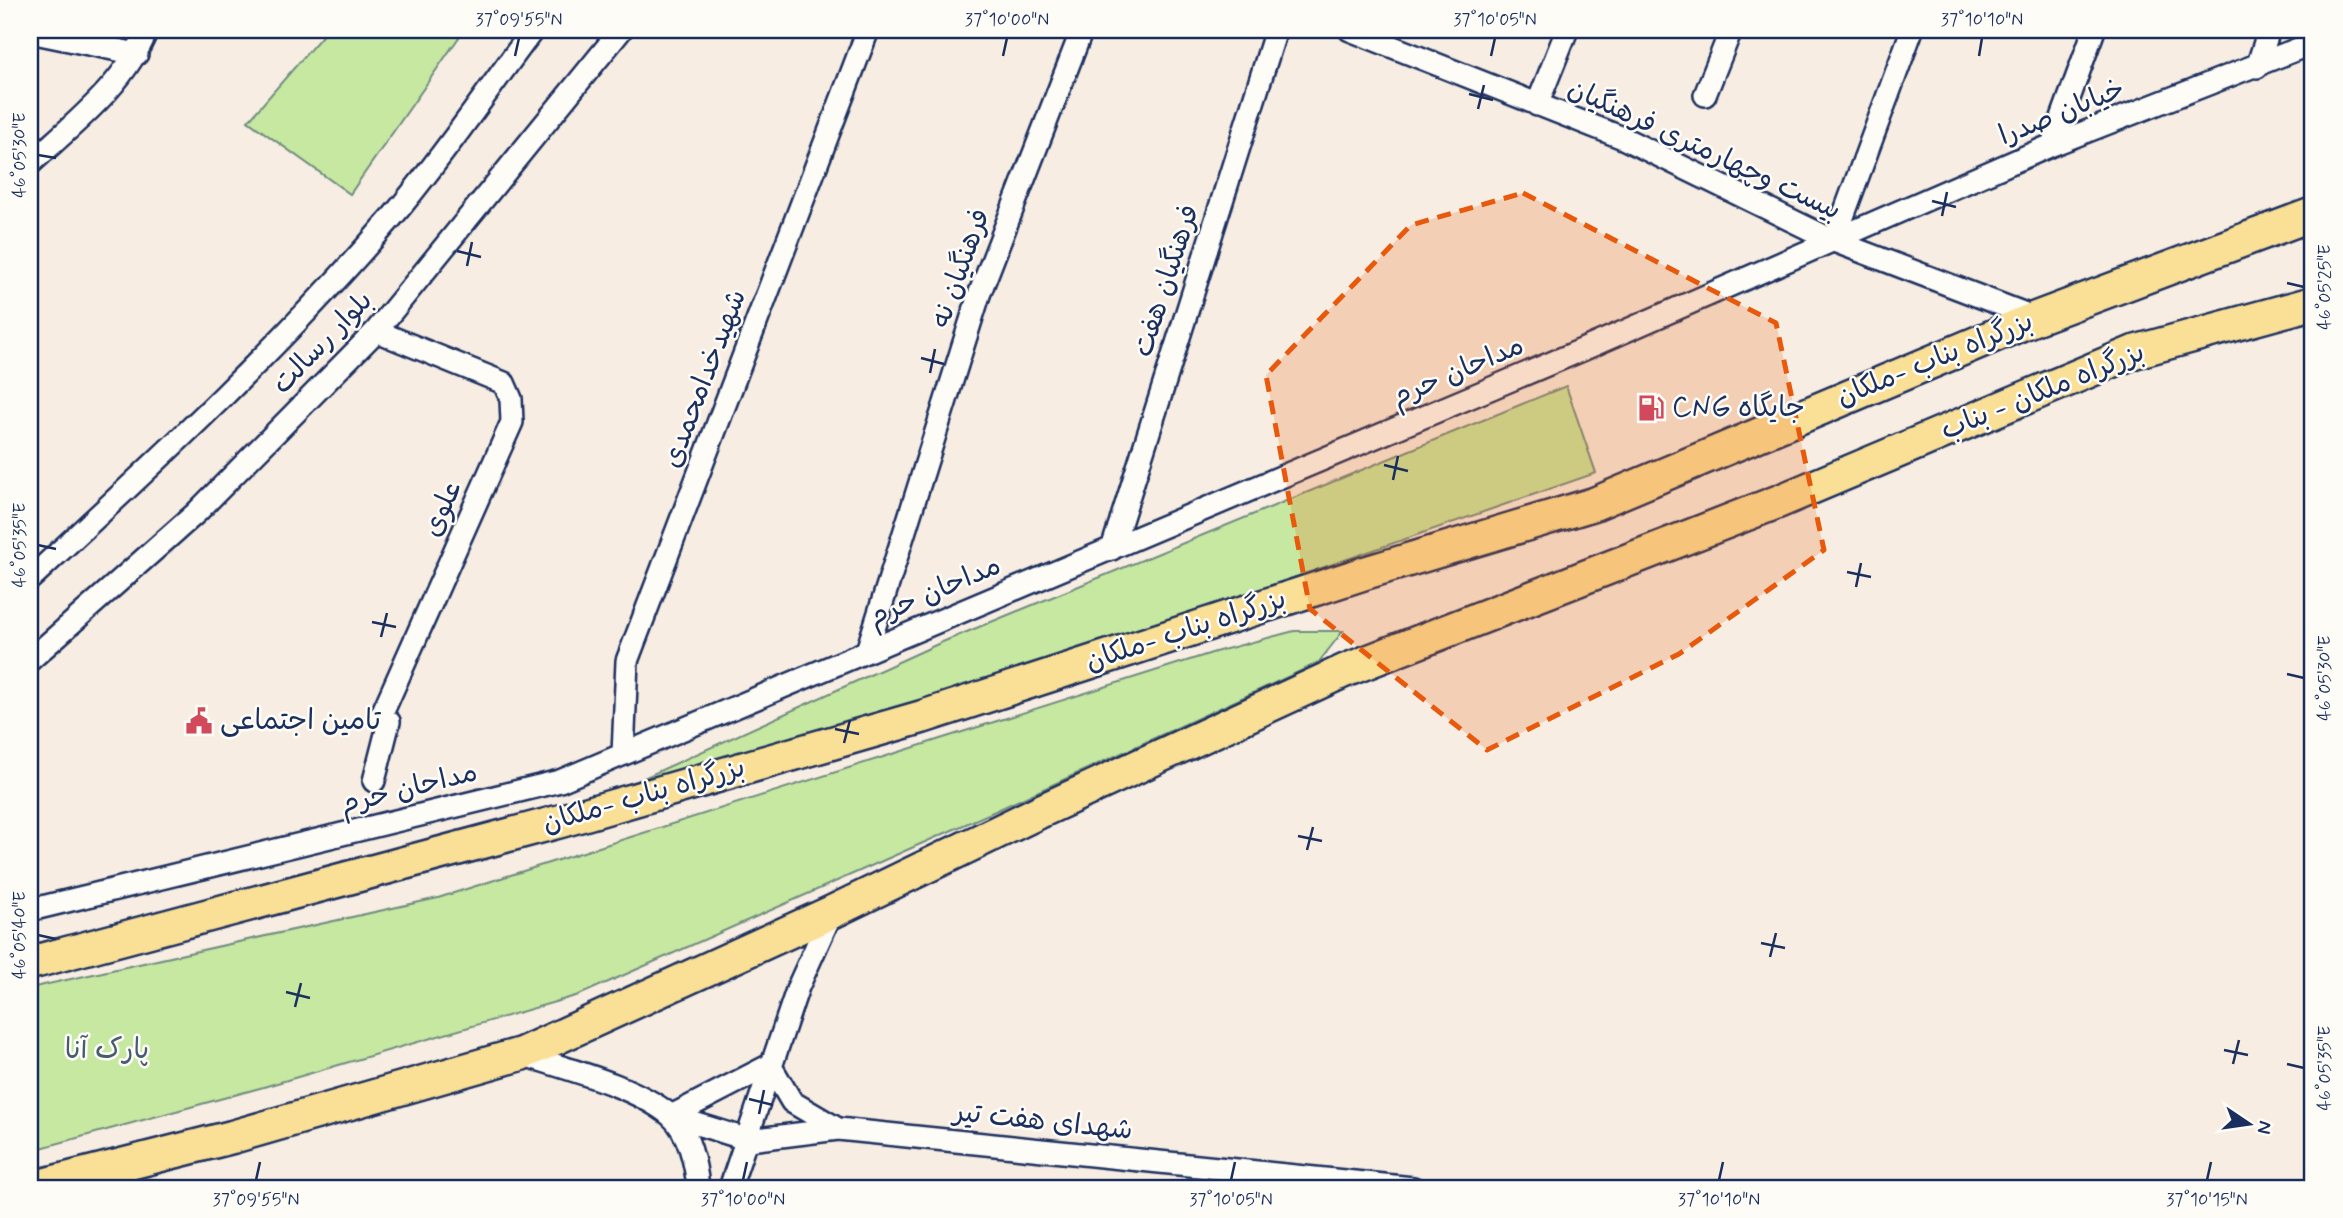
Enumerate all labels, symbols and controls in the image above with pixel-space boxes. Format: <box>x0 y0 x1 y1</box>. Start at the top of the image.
text: 37°09'55"N <box>476 8 562 32</box>
text: 37°10'00"N <box>965 8 1049 32</box>
text: 37°10'05"N <box>1453 8 1537 32</box>
text: 37°10'10"N <box>1941 8 2023 32</box>
street label: بیست وچهارمتری فرهنگیان <box>1561 70 1847 230</box>
street label: خیابان صدرا <box>1994 71 2130 155</box>
text: 46°05'30"E <box>8 112 32 198</box>
street label: فرهنگیان هفت <box>1125 200 1209 362</box>
street label: فرهنگیان نه <box>922 204 1000 334</box>
text: 46°05'25"E <box>2313 244 2337 330</box>
street label: بلوار رسالت <box>265 283 381 403</box>
street label: شهیدخدامحمدی <box>654 285 756 473</box>
street label: بزرگراه بناب -ملکان <box>1831 304 2039 416</box>
street label: مداحان حرم <box>1386 328 1530 417</box>
street label: بزرگراه ملکان - بناب <box>1936 334 2150 450</box>
place label: CNG جایگاه <box>1672 390 1805 427</box>
fuel station icon: CNG جایگاه <box>1636 393 1666 423</box>
street label: علوی <box>414 475 472 543</box>
text: 46°05'35"E <box>8 503 32 587</box>
street label: مداحان حرم <box>863 548 1007 637</box>
street label: بزرگراه بناب -ملکان <box>1081 581 1291 681</box>
text: 46°05'30"E <box>2313 635 2337 721</box>
place label: تامین اجتماعی <box>220 703 382 740</box>
public building icon: تامین اجتماعی <box>184 706 214 736</box>
street label: بزرگراه بناب -ملکان <box>538 749 750 843</box>
street label: مداحان حرم <box>336 754 482 825</box>
text: 46°05'40"E <box>8 891 32 979</box>
text: 46°05'35"E <box>2313 1026 2337 1110</box>
park label: پارک آنا <box>65 1032 149 1069</box>
north arrow <box>2214 1088 2284 1158</box>
street label: شهدای هفت تیر <box>950 1094 1135 1150</box>
text: N <box>2250 1119 2278 1136</box>
text: 37°09'55"N <box>213 1188 299 1212</box>
text: 37°10'00"N <box>701 1188 785 1212</box>
text: 37°10'05"N <box>1189 1188 1273 1212</box>
text: 37°10'10"N <box>1678 1188 1760 1212</box>
text: 37°10'15"N <box>2166 1188 2248 1212</box>

